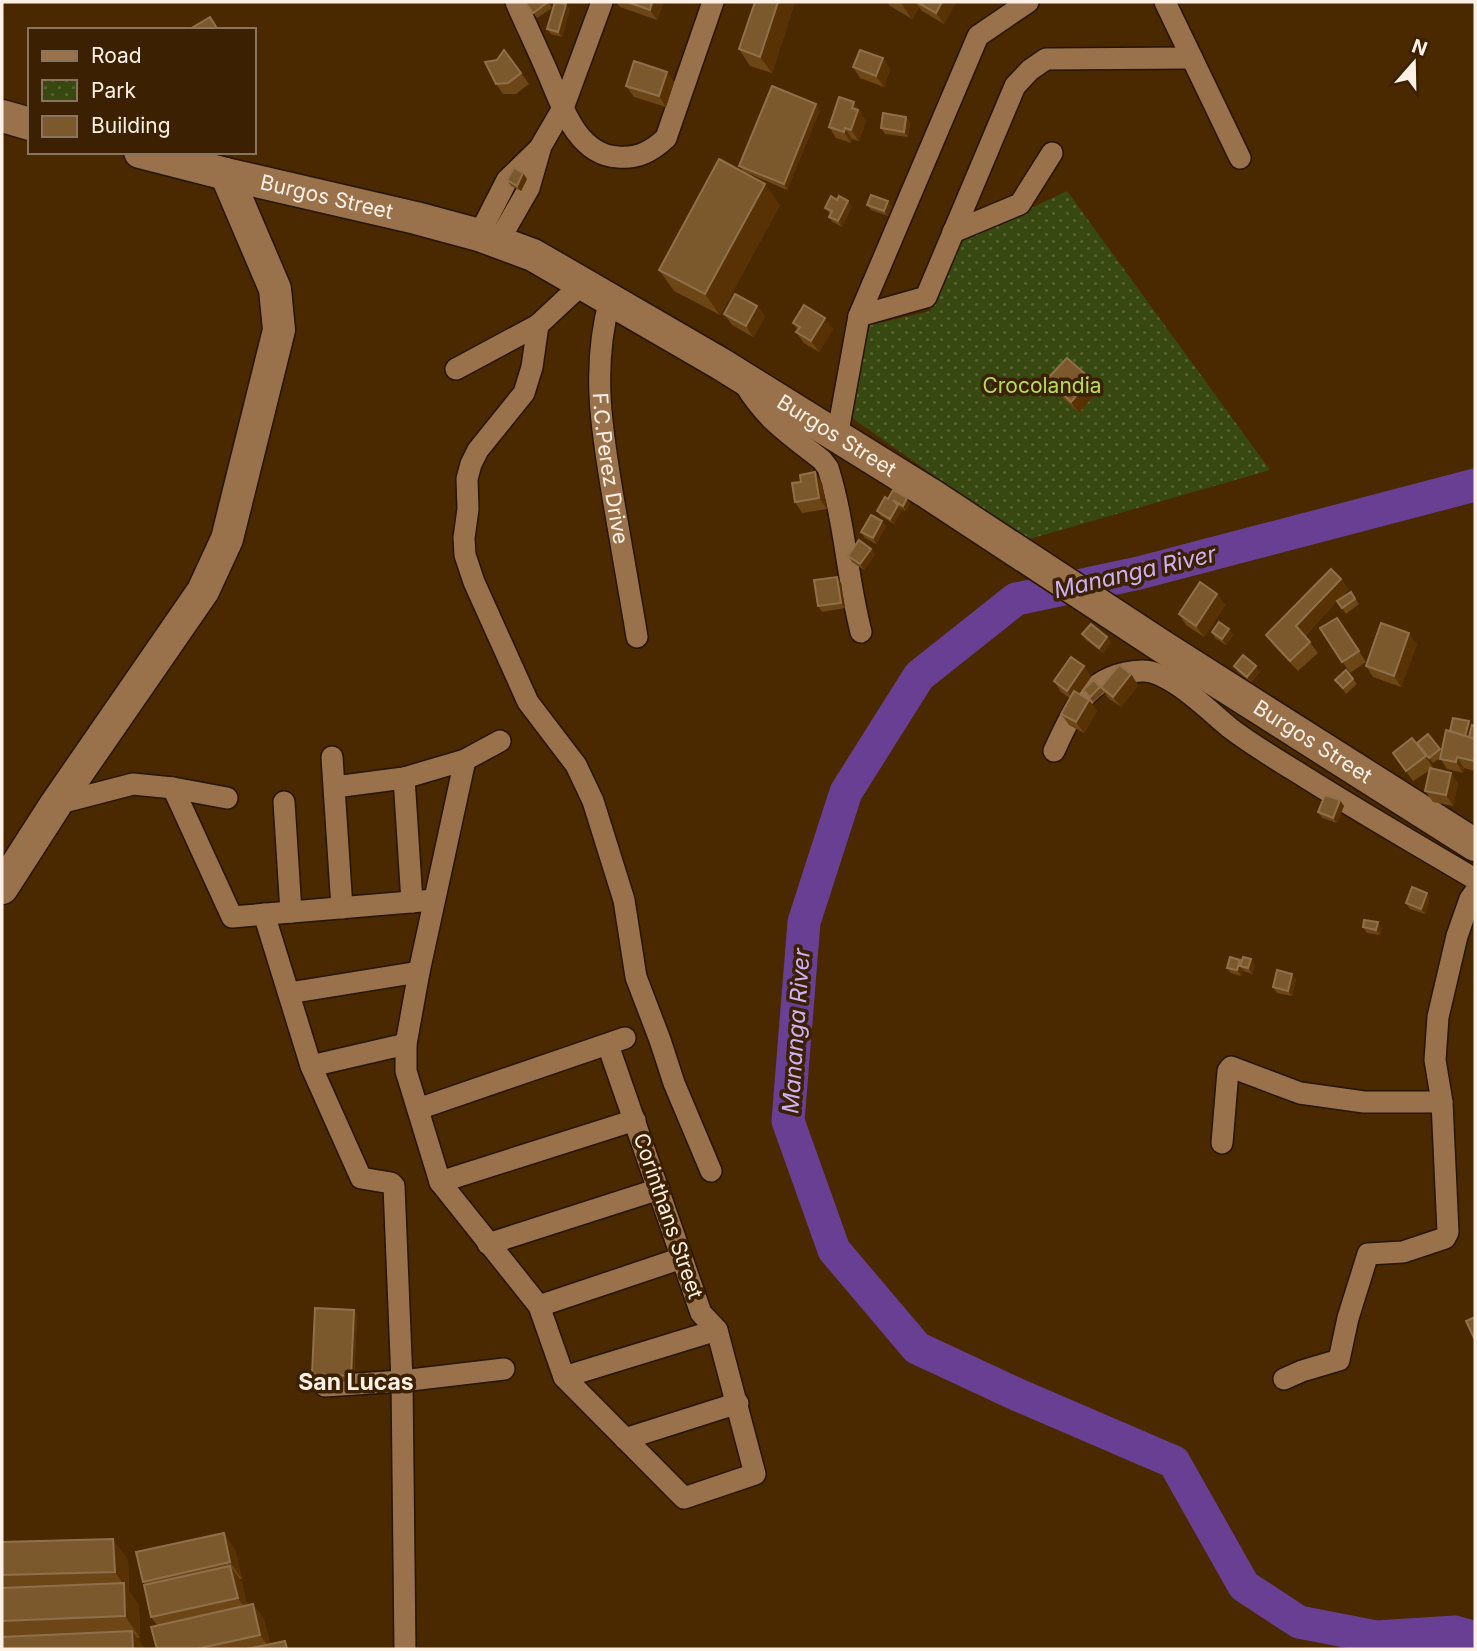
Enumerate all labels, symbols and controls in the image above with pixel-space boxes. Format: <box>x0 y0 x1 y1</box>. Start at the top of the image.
legend <box>28 28 256 154</box>
north arrow <box>1379 28 1449 98</box>
text: N <box>1409 34 1430 61</box>
text: Road <box>91 43 142 68</box>
text: Park <box>91 78 136 103</box>
text: Building <box>91 113 171 138</box>
street label: Burgos Street <box>258 169 396 224</box>
park label: Crocolandia <box>982 373 1102 398</box>
street label: Burgos Street <box>773 389 901 482</box>
street label: F.C.Perez Drive <box>588 392 634 546</box>
water label: Mananga River <box>1051 539 1220 604</box>
street label: Burgos Street <box>1249 695 1377 788</box>
water label: Mananga River <box>776 946 816 1115</box>
street label: Corinthans Street <box>628 1130 709 1302</box>
district label: San Lucas <box>298 1368 414 1396</box>

